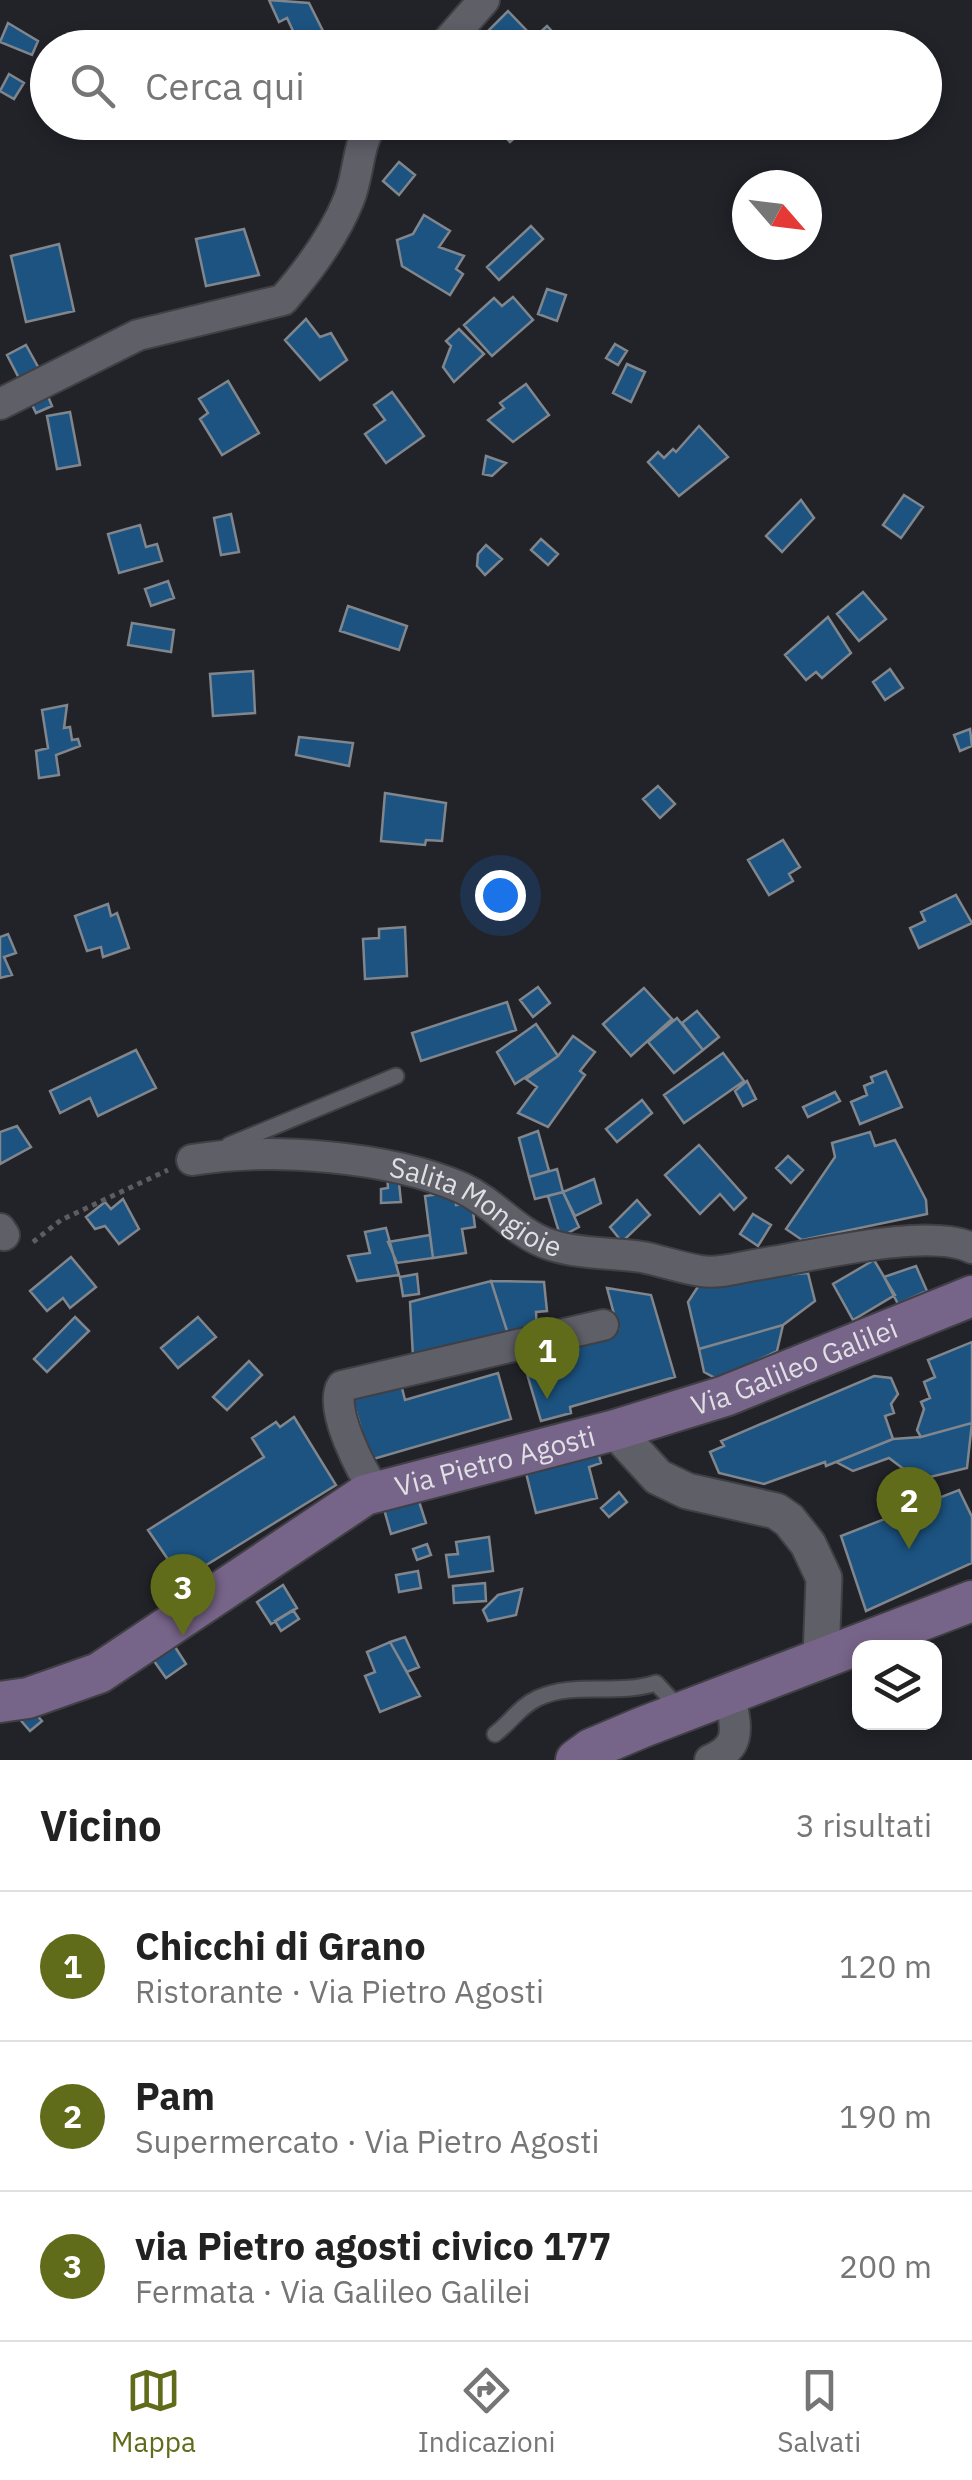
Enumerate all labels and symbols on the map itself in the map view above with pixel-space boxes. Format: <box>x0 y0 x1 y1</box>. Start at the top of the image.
north arrow <box>732 170 822 260</box>
your location <box>475 870 526 921</box>
street label: Salita Mongioie <box>386 1148 566 1265</box>
street label: Via Galileo Galilei <box>686 1309 903 1423</box>
pin: 1 <box>514 1316 580 1399</box>
street label: Via Pietro Agosti <box>391 1417 599 1505</box>
pin: 2 <box>876 1466 942 1549</box>
pin: 3 <box>150 1554 216 1636</box>

